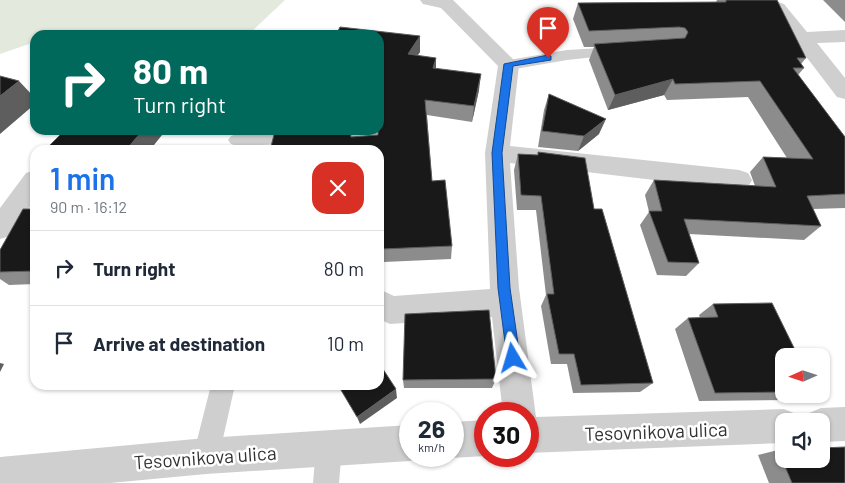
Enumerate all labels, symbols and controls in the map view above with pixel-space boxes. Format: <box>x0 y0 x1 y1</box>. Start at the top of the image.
pin <box>527 7 569 58</box>
icon: arrive <box>534 14 562 42</box>
text: 80 m <box>133 49 208 91</box>
icon: right <box>50 50 115 115</box>
text: Turn right <box>133 91 226 117</box>
text: 1 min <box>50 160 115 196</box>
button: close <box>312 162 364 214</box>
text: 90 m · 16:12 <box>50 197 127 216</box>
icon: right <box>50 254 78 282</box>
text: Turn right <box>93 257 175 280</box>
text: 80 m <box>324 257 364 280</box>
icon: arrive <box>50 329 78 357</box>
position arrow <box>486 331 538 383</box>
text: Arrive at destination <box>93 332 265 355</box>
text: 10 m <box>327 332 364 355</box>
north arrow <box>775 348 830 402</box>
map controls <box>775 348 830 468</box>
speed limit sign: 30 <box>474 402 539 467</box>
text: 26 <box>418 413 445 443</box>
button: sound <box>775 413 830 468</box>
street label: Tesovnikova ulica <box>584 417 728 445</box>
text: km/h <box>418 440 445 454</box>
street label: Tesovnikova ulica <box>133 441 277 473</box>

